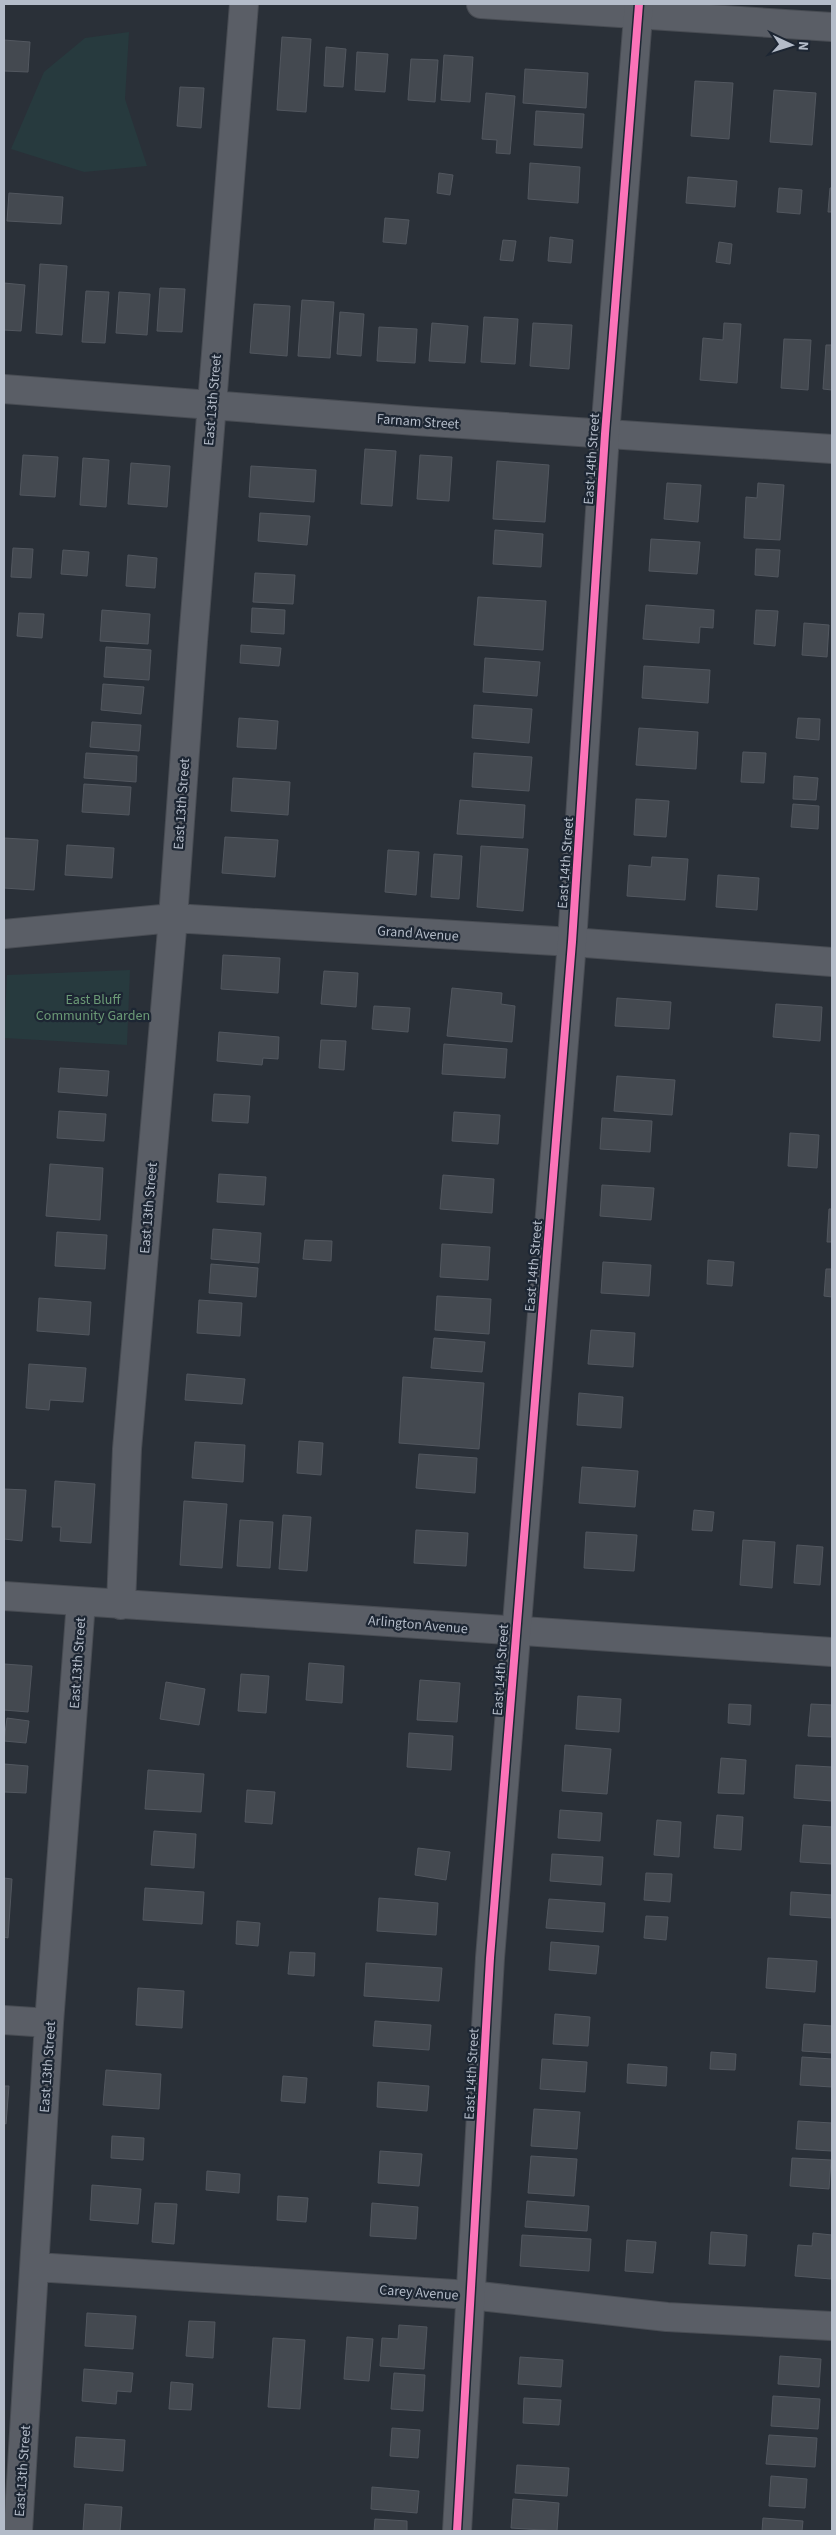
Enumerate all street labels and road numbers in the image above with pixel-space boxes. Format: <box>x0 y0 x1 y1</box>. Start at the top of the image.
street label: East 13th Street <box>199 353 227 447</box>
street label: Farnam Street <box>376 409 460 435</box>
street label: East 14th Street <box>579 412 605 506</box>
street label: East 13th Street <box>169 757 195 851</box>
street label: East 14th Street <box>553 816 579 910</box>
street label: Grand Avenue <box>377 921 459 947</box>
street label: East 13th Street <box>135 1161 163 1255</box>
street label: East 14th Street <box>520 1219 548 1313</box>
street label: Arlington Avenue <box>367 1611 469 1639</box>
street label: East 13th Street <box>65 1616 91 1710</box>
street label: East 14th Street <box>488 1623 514 1717</box>
street label: East 13th Street <box>35 2020 61 2114</box>
street label: East 14th Street <box>460 2027 484 2120</box>
street label: Carey Avenue <box>379 2280 459 2306</box>
street label: East 13th Street <box>10 2424 36 2518</box>

